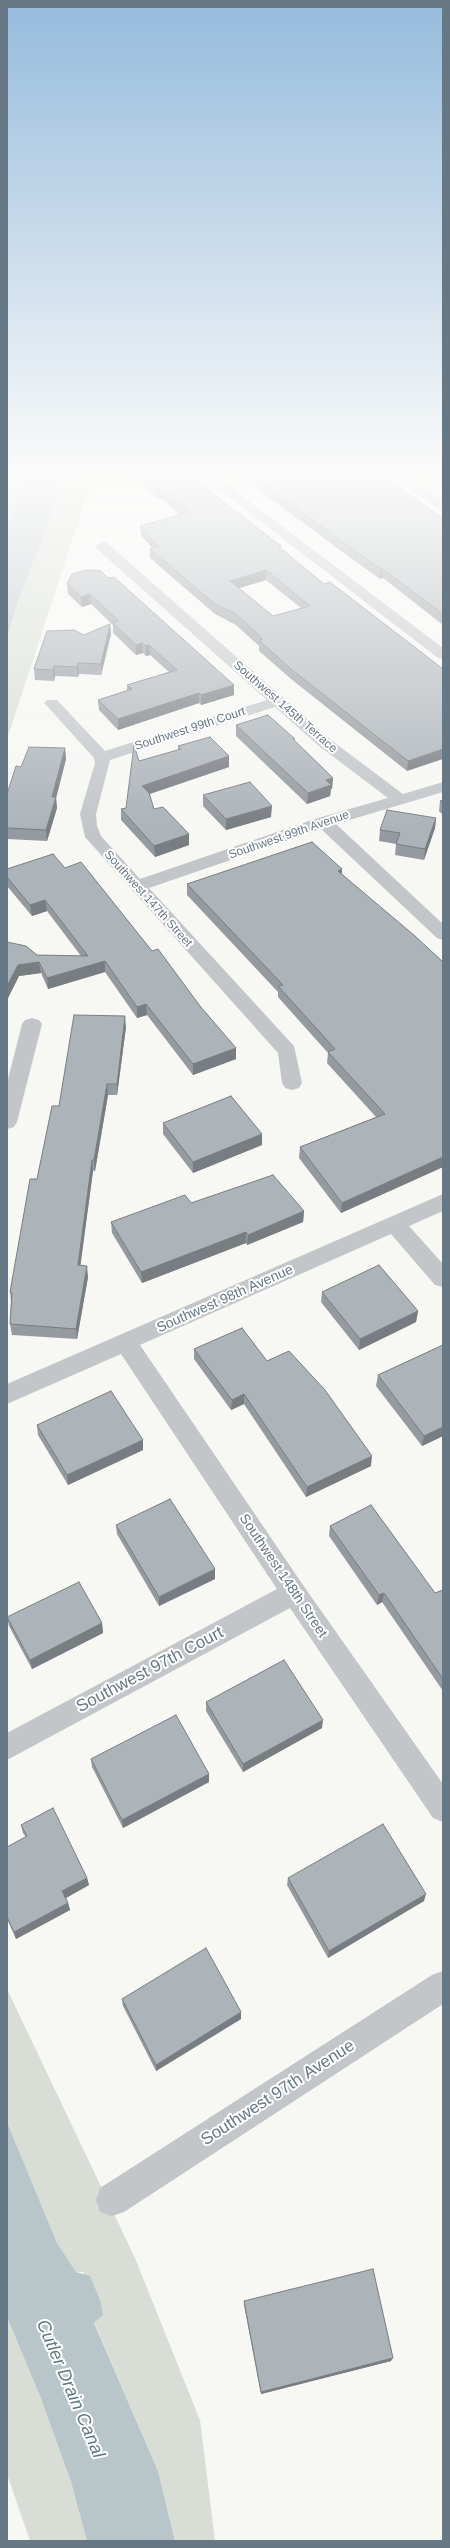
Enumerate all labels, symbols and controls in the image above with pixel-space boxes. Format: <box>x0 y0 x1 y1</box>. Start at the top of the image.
street label: Southwest 145th Terrace <box>230 658 340 756</box>
street label: Southwest 99th Court <box>133 704 247 754</box>
street label: Southwest 99th Avenue <box>227 808 351 862</box>
street label: Southwest 147th Street <box>101 848 195 950</box>
street label: Southwest 98th Avenue <box>154 1261 296 1337</box>
street label: Southwest 148th Street <box>235 1511 331 1641</box>
street label: Southwest 97th Court <box>73 1623 227 1717</box>
street label: Southwest 97th Avenue <box>197 2036 359 2150</box>
water label: Cutler Drain Canal <box>31 2317 109 2461</box>

